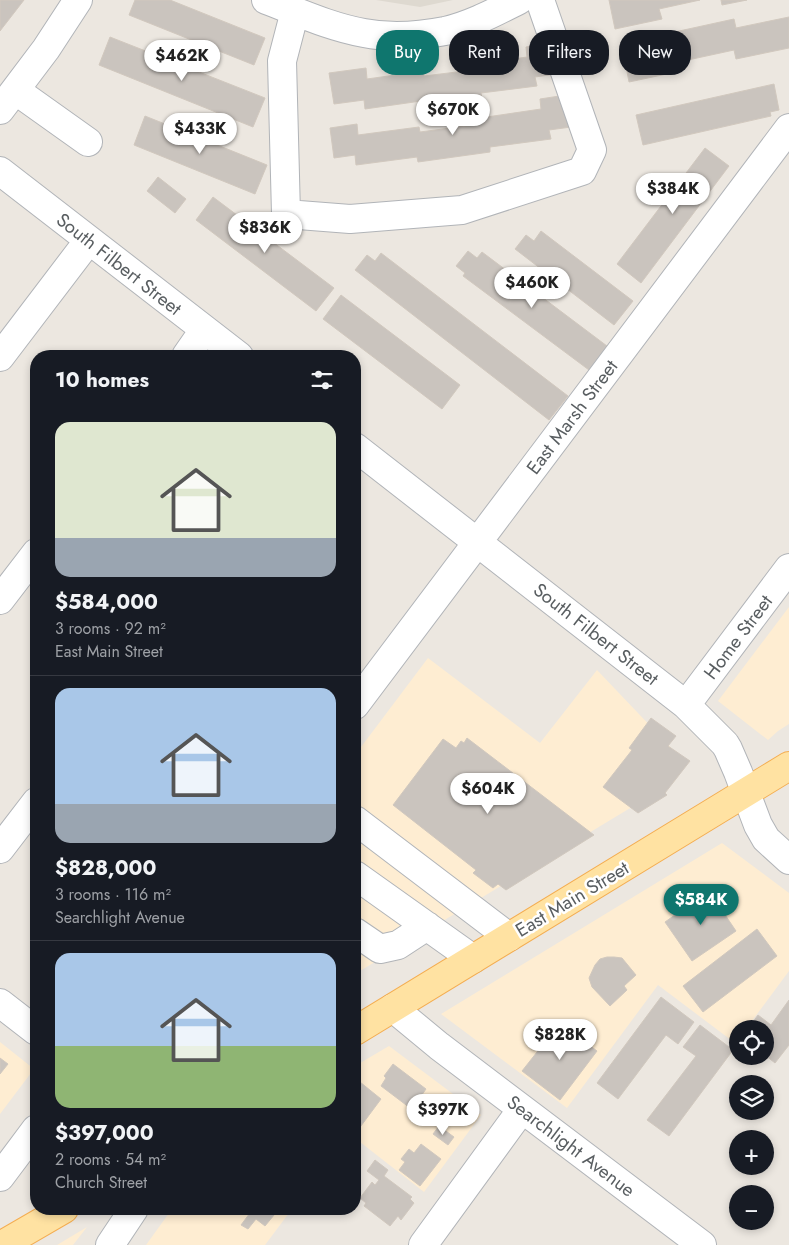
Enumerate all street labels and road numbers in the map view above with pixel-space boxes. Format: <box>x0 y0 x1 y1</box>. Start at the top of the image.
street label: South Filbert Street <box>51 206 188 322</box>
street label: East Marsh Street <box>520 354 624 480</box>
street label: South Filbert Street <box>528 576 665 692</box>
street label: Home Street <box>697 589 779 685</box>
street label: East Main Street <box>510 854 634 944</box>
street label: Searchlight Avenue <box>501 1089 641 1203</box>

